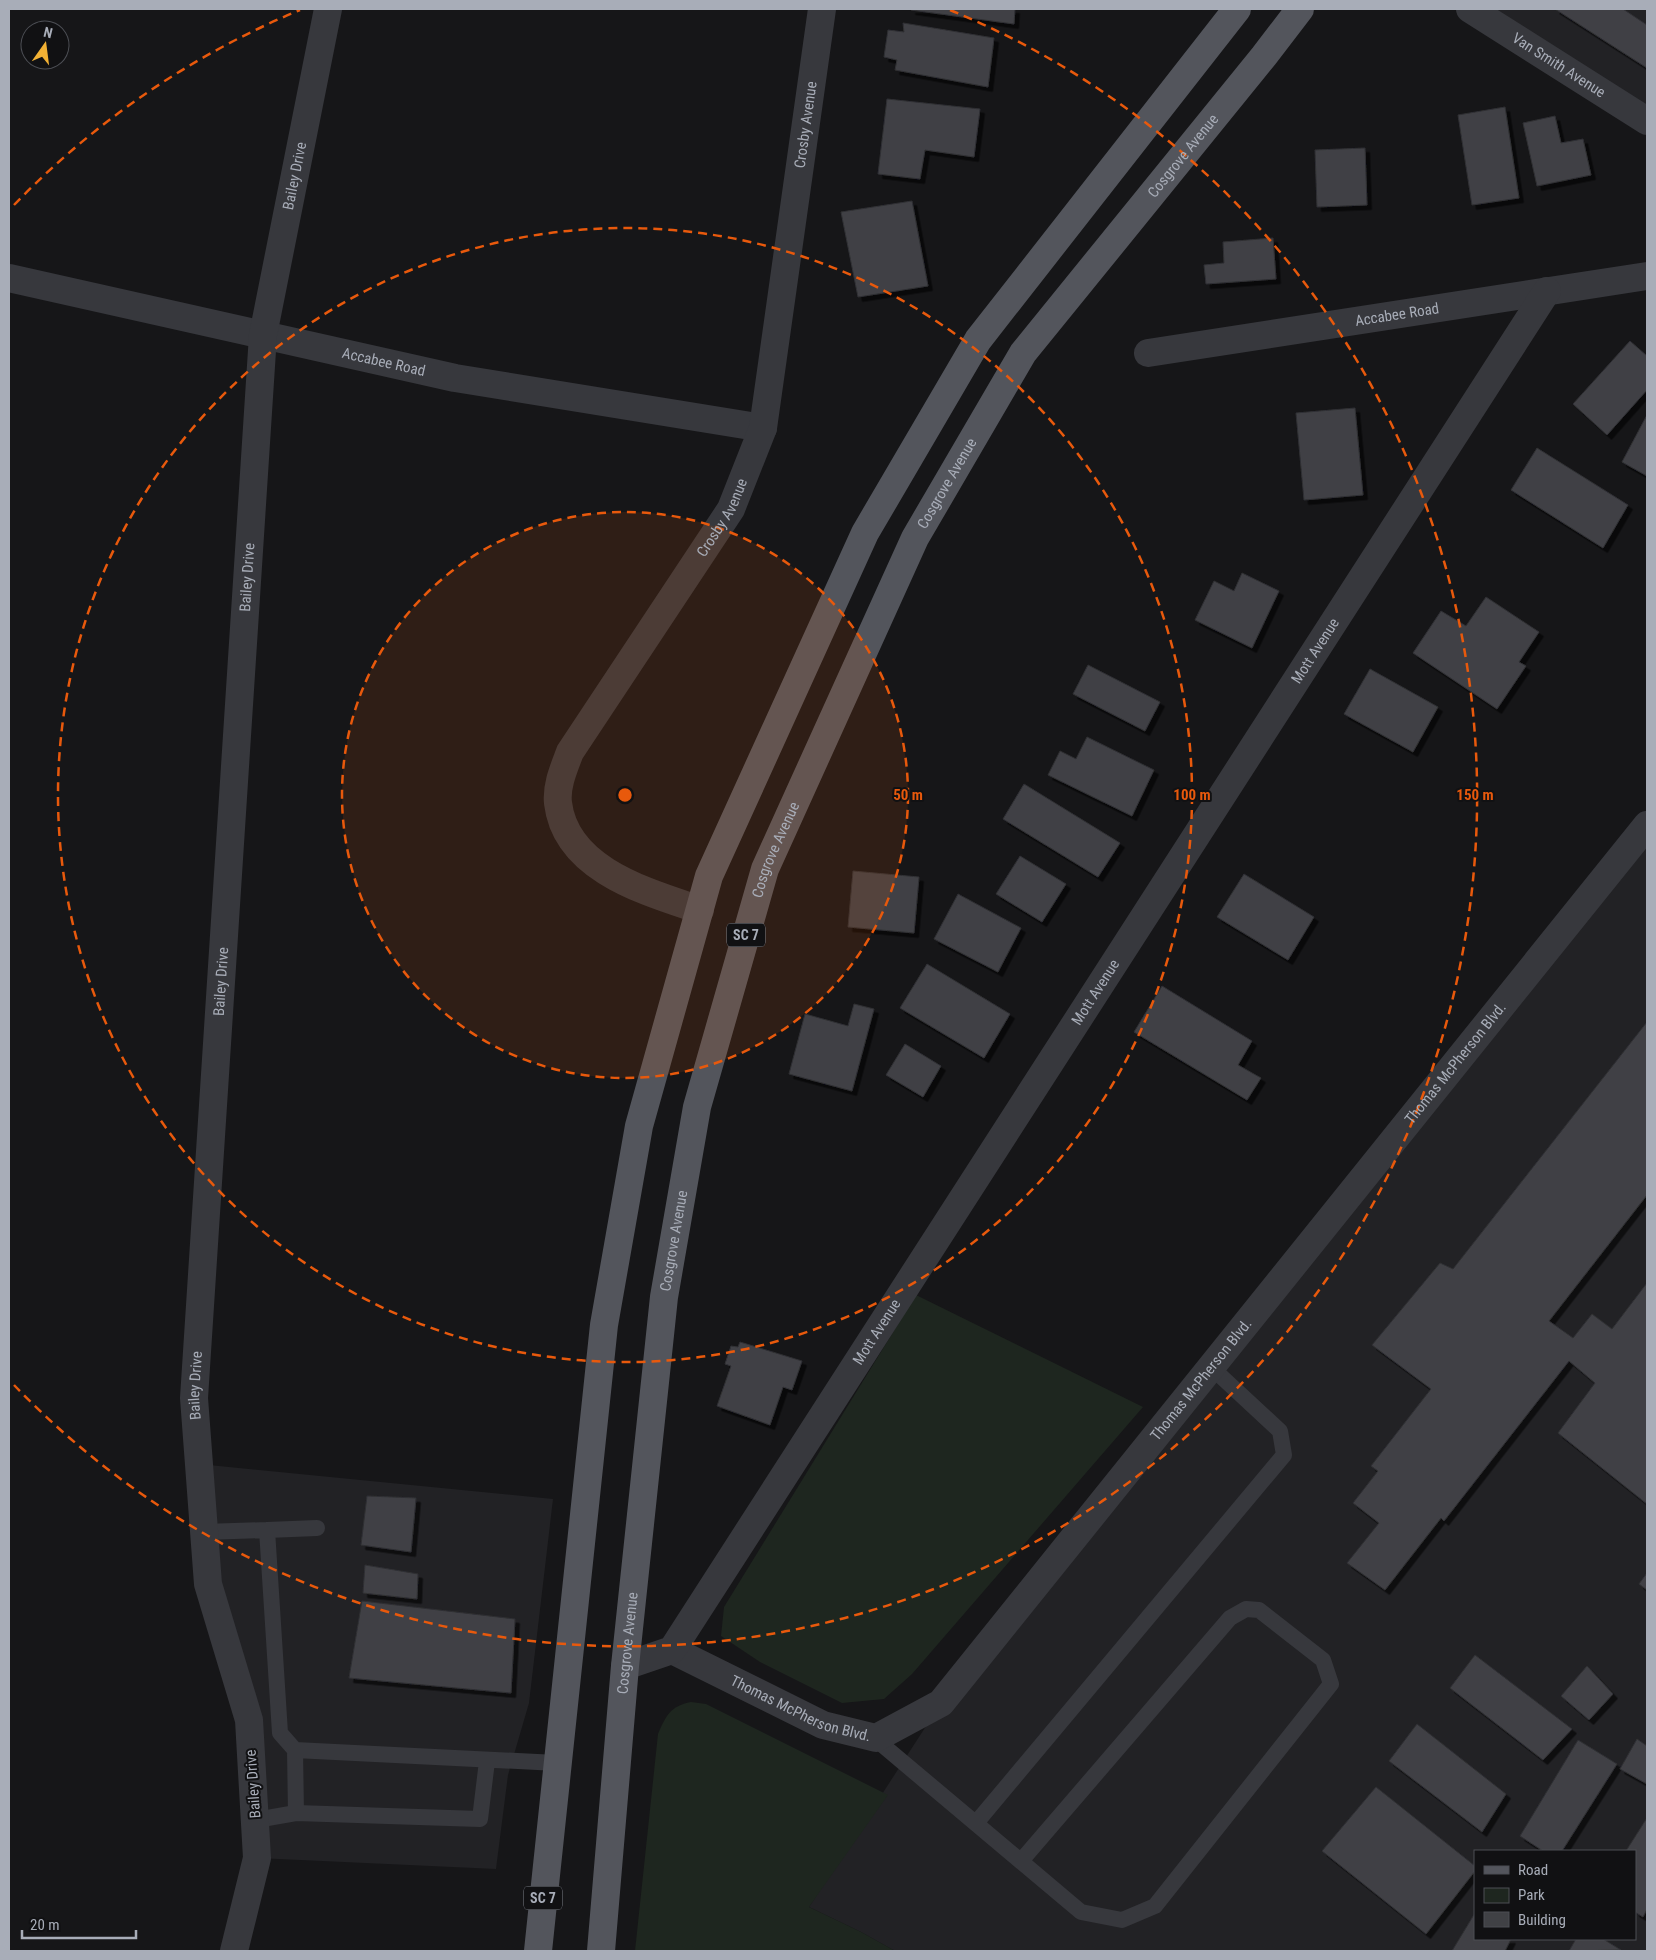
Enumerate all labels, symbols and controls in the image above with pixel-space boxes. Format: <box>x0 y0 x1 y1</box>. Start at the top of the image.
north arrow <box>20 20 70 70</box>
text: N <box>42 24 54 41</box>
street label: Van Smith Avenue <box>1509 29 1609 101</box>
street label: Crosby Avenue <box>791 80 821 169</box>
street label: Cosgrove Avenue <box>1144 110 1222 201</box>
street label: Bailey Drive <box>279 140 310 212</box>
street label: Accabee Road <box>1354 299 1440 330</box>
street label: Accabee Road <box>340 344 427 380</box>
street label: Cosgrove Avenue <box>913 435 980 532</box>
street label: Crosby Avenue <box>693 476 751 560</box>
street label: Bailey Drive <box>236 542 258 612</box>
street label: Mott Avenue <box>1288 615 1343 687</box>
centre of rings <box>616 786 634 804</box>
text: 50 m <box>893 786 923 804</box>
text: 100 m <box>1173 786 1211 804</box>
text: 150 m <box>1456 786 1494 804</box>
street label: Cosgrove Avenue <box>748 799 803 900</box>
road number: SC 7 <box>727 924 765 946</box>
street label: Bailey Drive <box>210 947 232 1016</box>
street label: Mott Avenue <box>1068 956 1123 1028</box>
street label: Thomas McPherson Blvd. <box>1401 999 1510 1128</box>
street label: Cosgrove Avenue <box>656 1189 691 1293</box>
street label: Mott Avenue <box>849 1296 905 1368</box>
street label: Thomas McPherson Blvd. <box>1147 1315 1255 1444</box>
street label: Bailey Drive <box>185 1351 206 1421</box>
street label: Cosgrove Avenue <box>614 1591 642 1695</box>
street label: Thomas McPherson Blvd. <box>727 1671 873 1745</box>
street label: Bailey Drive <box>242 1749 264 1819</box>
legend <box>1474 1850 1636 1940</box>
text: Road <box>1518 1861 1548 1879</box>
road number: SC 7 <box>524 1886 562 1910</box>
text: Park <box>1518 1886 1545 1904</box>
scale bar <box>22 1908 136 1940</box>
text: Building <box>1518 1911 1566 1929</box>
text: 20 m <box>30 1916 60 1934</box>

